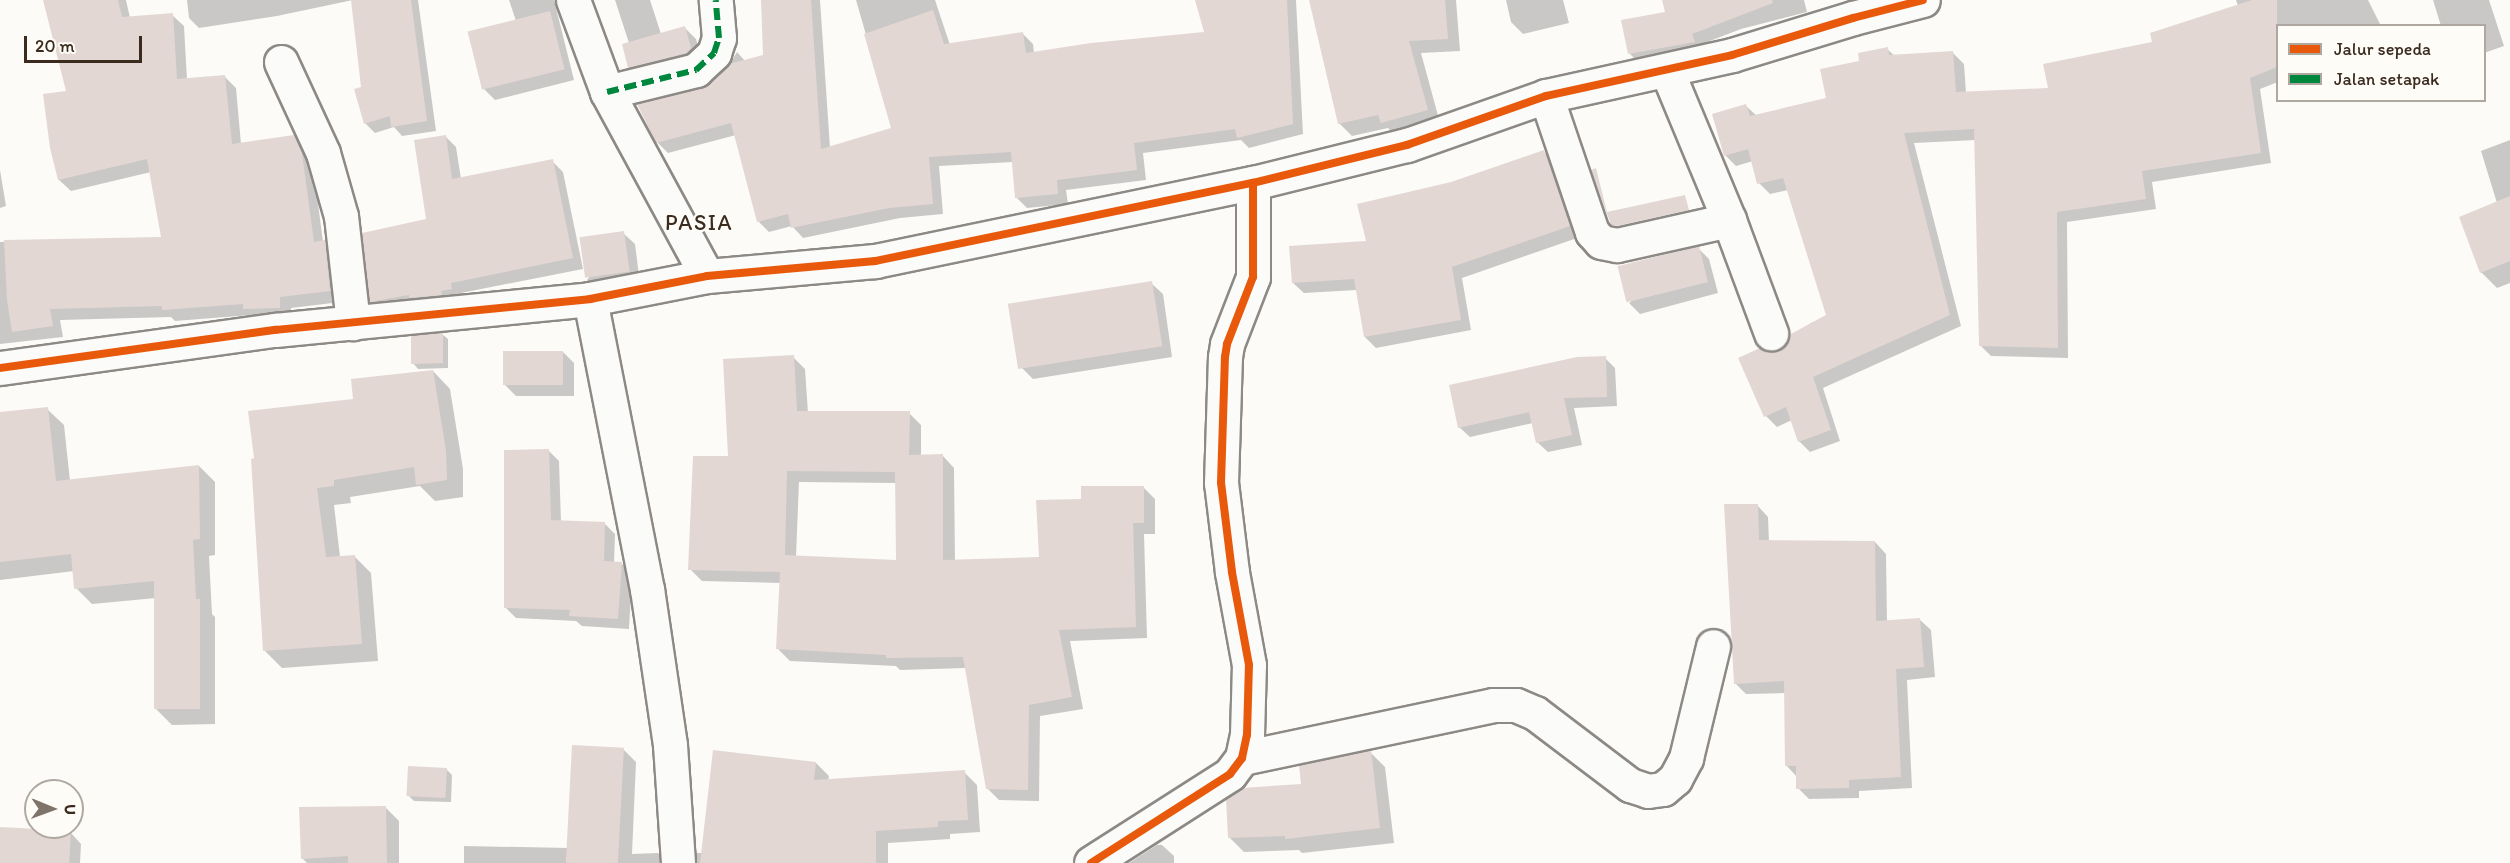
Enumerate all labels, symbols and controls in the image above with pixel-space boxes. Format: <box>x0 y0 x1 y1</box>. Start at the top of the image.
scale bar <box>27 24 146 62</box>
legend <box>2276 24 2486 102</box>
text: 20 m <box>35 35 75 57</box>
text: Jalur sepeda <box>2334 38 2431 60</box>
text: Jalan setapak <box>2334 68 2439 90</box>
district label: PASIA <box>666 210 732 236</box>
north arrow <box>24 779 84 839</box>
text: U <box>61 804 80 815</box>

